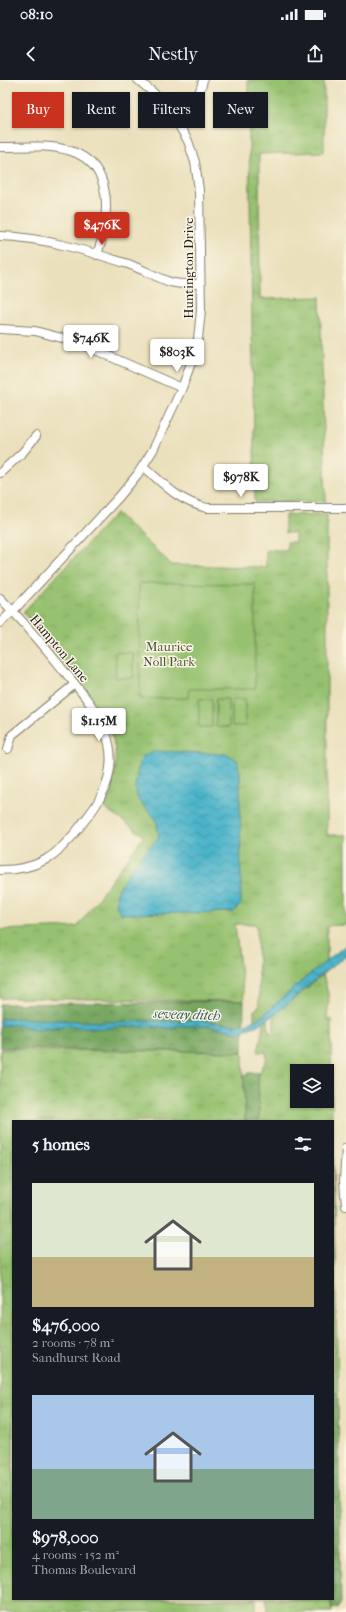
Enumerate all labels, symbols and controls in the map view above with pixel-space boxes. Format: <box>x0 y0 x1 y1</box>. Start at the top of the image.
text: 08:10 <box>20 5 53 23</box>
icon: back <box>20 43 42 65</box>
icon: share <box>304 43 326 65</box>
text: Nestly <box>148 44 198 65</box>
chip: Buy <box>12 92 64 128</box>
chip: Rent <box>72 92 130 128</box>
chip: Filters <box>138 92 205 128</box>
chip: New <box>213 92 268 128</box>
pin: $476K <box>74 212 130 246</box>
text: $476K <box>83 217 121 232</box>
street label: Huntington Drive <box>181 217 196 319</box>
pin: $746K <box>63 325 119 359</box>
text: $746K <box>72 330 110 345</box>
pin: $803K <box>149 339 205 373</box>
text: $803K <box>159 344 195 359</box>
pin: $978K <box>213 464 269 498</box>
text: $978K <box>223 469 259 484</box>
street label: Hampton Lane <box>27 612 93 686</box>
park label: Maurice Noll Park <box>143 639 195 669</box>
pin: $1.15M <box>66 708 132 742</box>
text: $1.15M <box>81 713 117 728</box>
water label: seveay ditch <box>152 1005 221 1024</box>
map controls <box>290 1064 334 1108</box>
button: layers <box>290 1064 334 1108</box>
icon: filters <box>292 1133 314 1155</box>
text: 5 homes <box>32 1134 90 1154</box>
icon: home <box>137 1209 209 1281</box>
text: $476,000 <box>32 1315 100 1335</box>
text: 2 rooms · 78 m² <box>32 1335 114 1350</box>
text: Sandhurst Road <box>32 1350 120 1365</box>
icon: home <box>137 1421 209 1493</box>
text: $978,000 <box>32 1527 99 1547</box>
text: 4 rooms · 152 m² <box>32 1547 119 1562</box>
text: Thomas Boulevard <box>32 1562 136 1577</box>

